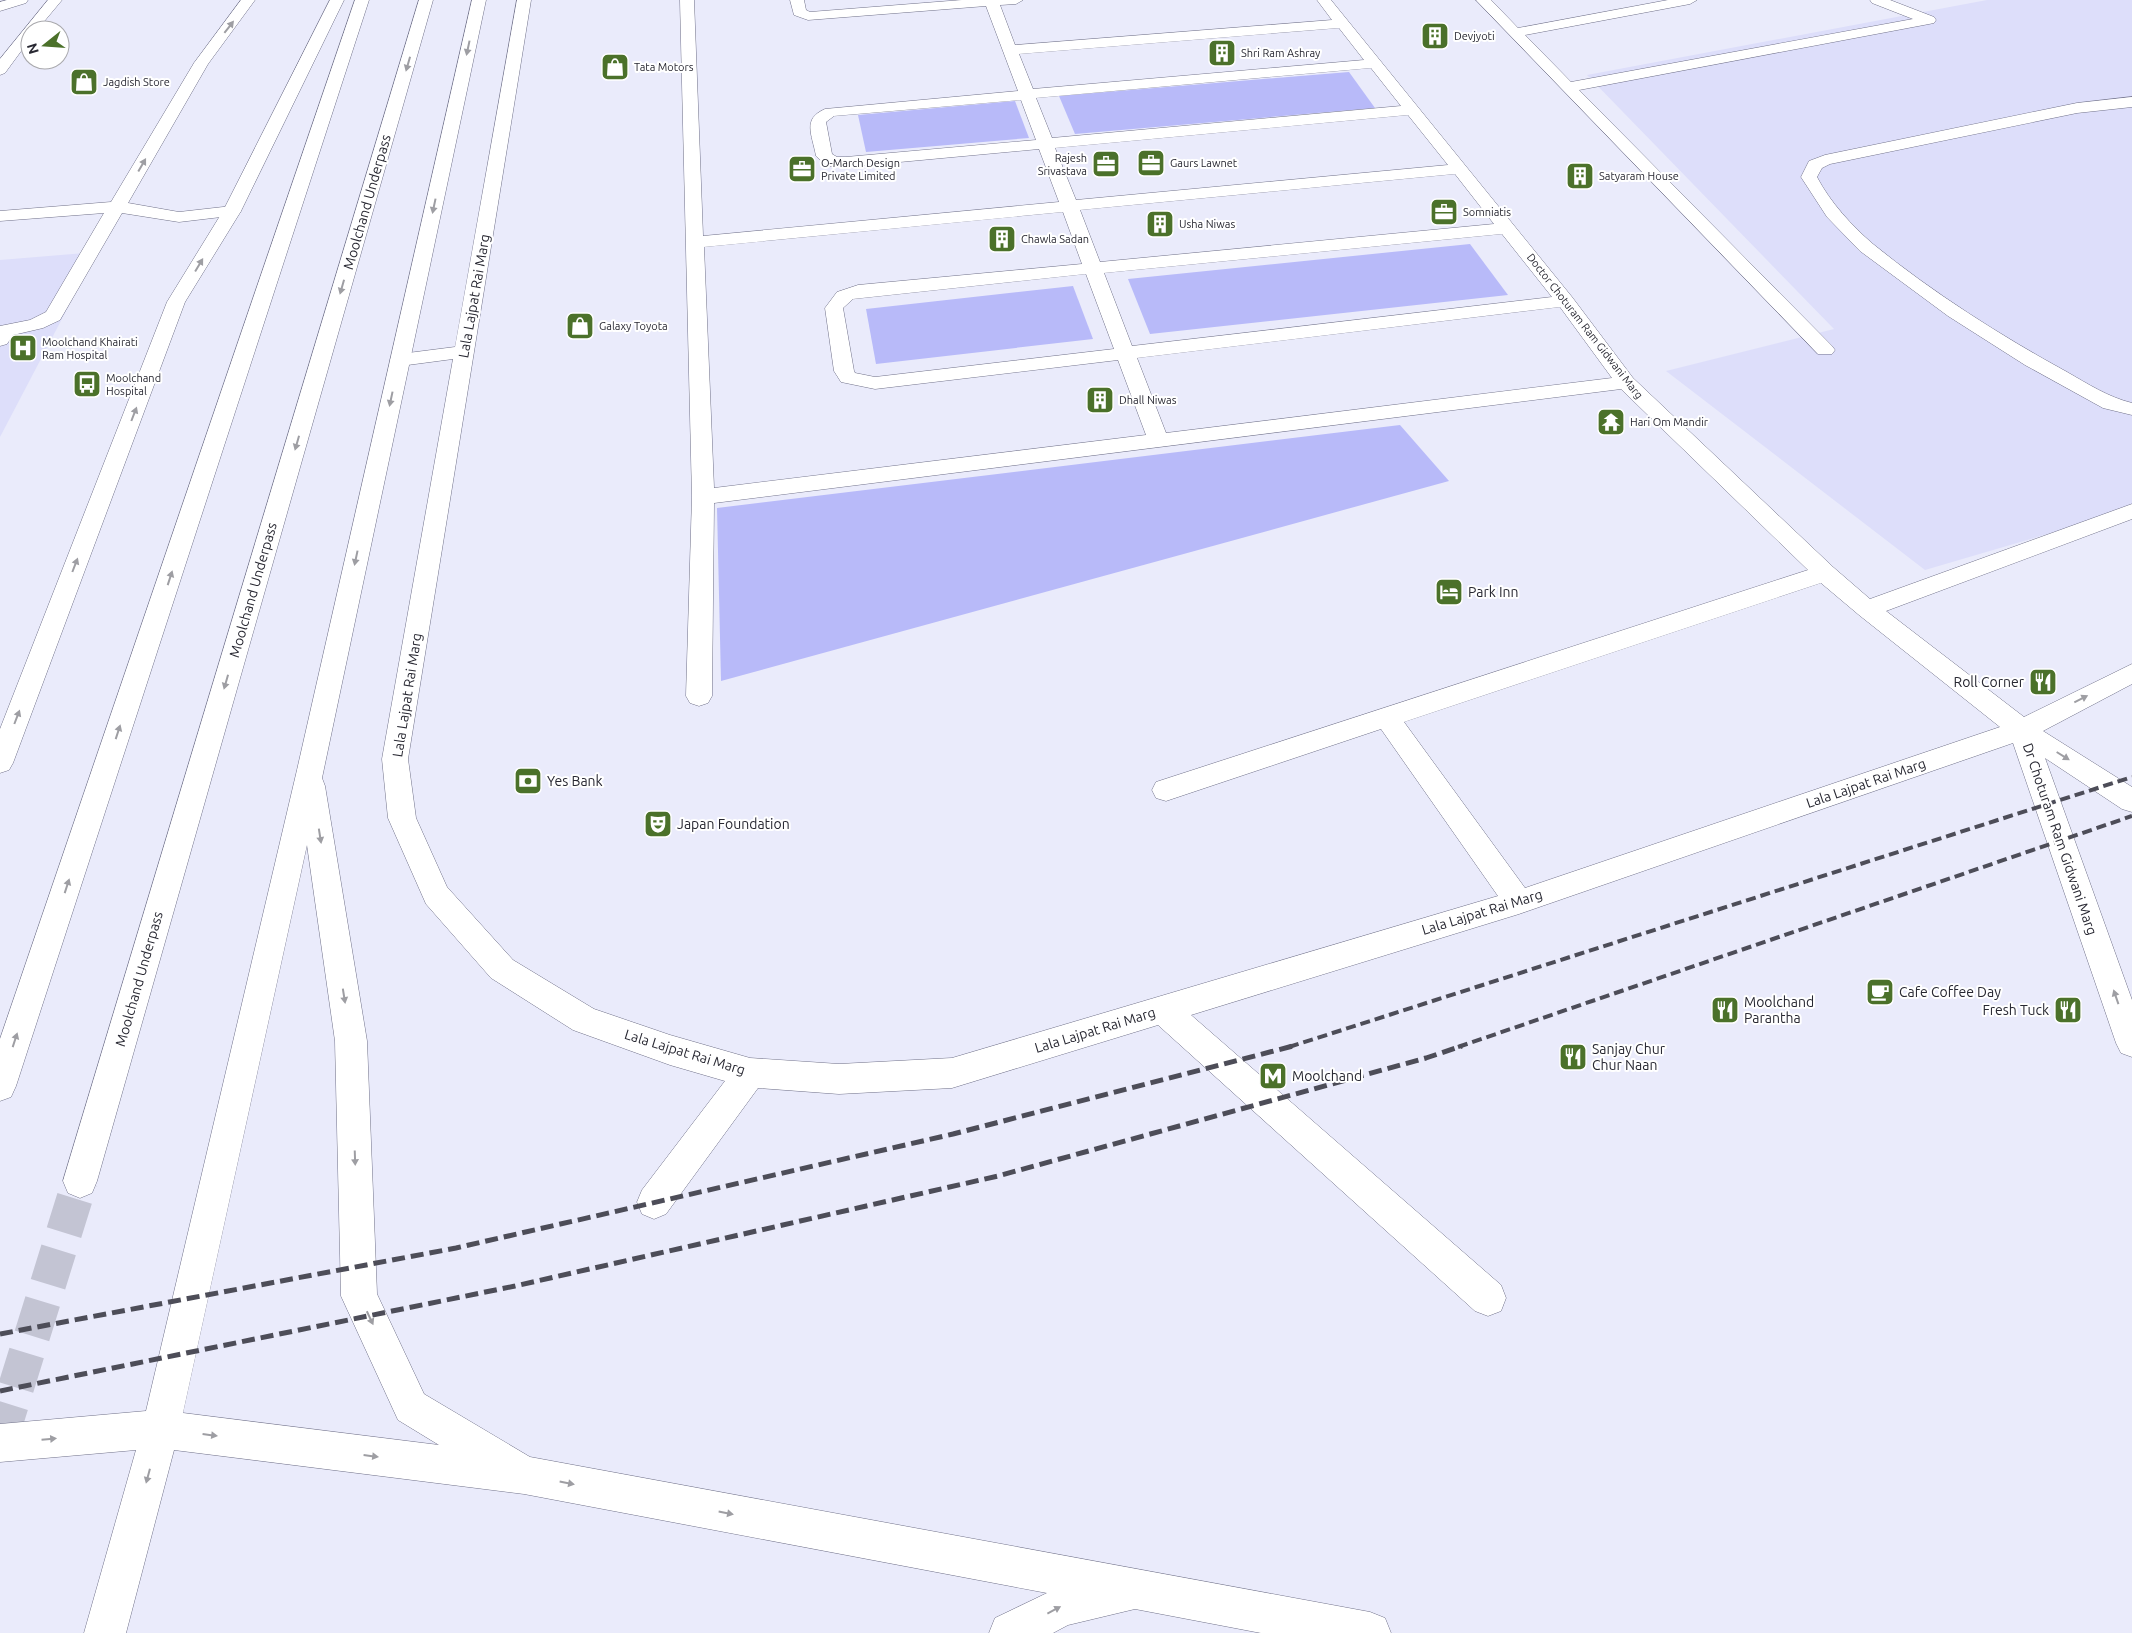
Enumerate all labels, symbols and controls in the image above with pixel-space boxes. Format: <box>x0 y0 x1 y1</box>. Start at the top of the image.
north arrow <box>20 20 70 70</box>
one-way arrow <box>224 20 234 34</box>
building icon: Devjyoti <box>1420 21 1450 51</box>
place label: Devjyoti <box>1454 30 1495 42</box>
building icon: Shri Ram Ashray <box>1207 38 1237 68</box>
one-way arrow <box>464 40 472 55</box>
text: N <box>23 41 42 56</box>
place label: Shri Ram Ashray <box>1241 47 1321 59</box>
shop icon: Tata Motors <box>600 52 630 82</box>
one-way arrow <box>403 56 411 71</box>
place label: Tata Motors <box>634 61 694 73</box>
shop icon: Jagdish Store <box>69 67 99 97</box>
place label: Jagdish Store <box>103 76 170 88</box>
street label: Moolchand Underpass <box>340 133 394 271</box>
office icon: Gaurs Lawnet <box>1136 148 1166 178</box>
office icon: Rajesh Srivastava <box>1091 149 1121 179</box>
place label: Rajesh Srivastava <box>1038 152 1087 177</box>
office icon: O-March Design Private Limited <box>787 154 817 184</box>
place label: O-March Design Private Limited <box>821 157 900 182</box>
place label: Gaurs Lawnet <box>1170 157 1238 169</box>
one-way arrow <box>138 158 147 171</box>
building icon: Satyaram House <box>1565 161 1595 191</box>
place label: Satyaram House <box>1599 170 1679 182</box>
office icon: Somniatis <box>1429 197 1459 227</box>
one-way arrow <box>429 199 437 215</box>
place label: Somniatis <box>1463 206 1511 218</box>
building icon: Usha Niwas <box>1145 209 1175 239</box>
place label: Usha Niwas <box>1179 218 1235 230</box>
building icon: Chawla Sadan <box>987 224 1017 254</box>
street label: Lala Lajpat Rai Marg <box>455 233 493 359</box>
place label: Chawla Sadan <box>1021 233 1089 245</box>
street label: Doctor Choturam Ram Gidwani Marg <box>1525 251 1645 401</box>
one-way arrow <box>194 259 203 272</box>
one-way arrow <box>338 279 346 294</box>
shop icon: Galaxy Toyota <box>565 311 595 341</box>
place label: Galaxy Toyota <box>599 320 668 332</box>
hospital icon: Moolchand Khairati Ram Hospital <box>8 333 38 363</box>
place label: Moolchand Khairati Ram Hospital <box>42 336 138 361</box>
bus stop icon: Moolchand Hospital <box>72 369 102 399</box>
place label: Moolchand Hospital <box>106 372 161 397</box>
building icon: Dhall Niwas <box>1085 385 1115 415</box>
one-way arrow <box>387 392 395 407</box>
place label: Dhall Niwas <box>1119 394 1177 406</box>
one-way arrow <box>130 406 138 421</box>
temple icon: Hari Om Mandir <box>1596 407 1626 437</box>
place label: Hari Om Mandir <box>1630 416 1709 428</box>
one-way arrow <box>292 435 300 450</box>
street label: Moolchand Underpass <box>226 521 280 659</box>
one-way arrow <box>352 550 360 566</box>
one-way arrow <box>72 558 80 572</box>
one-way arrow <box>166 570 174 585</box>
hotel icon: Park Inn <box>1434 577 1464 607</box>
place label: Park Inn <box>1468 584 1519 600</box>
street label: Lala Lajpat Rai Marg <box>389 632 425 758</box>
restaurant icon: Roll Corner <box>2028 667 2058 697</box>
place label: Roll Corner <box>1953 674 2025 690</box>
one-way arrow <box>222 675 230 690</box>
one-way arrow <box>2074 695 2088 703</box>
one-way arrow <box>14 710 22 724</box>
one-way arrow <box>114 724 122 739</box>
street label: Dr Choturam Ram Gidwani Marg <box>2020 741 2100 937</box>
one-way arrow <box>2057 751 2070 760</box>
street label: Lala Lajpat Rai Marg <box>1804 755 1928 811</box>
bank icon: Yes Bank <box>513 766 543 796</box>
place label: Yes Bank <box>547 773 603 789</box>
theatre icon: Japan Foundation <box>643 809 673 839</box>
place label: Japan Foundation <box>677 816 790 832</box>
one-way arrow <box>316 828 324 844</box>
one-way arrow <box>63 878 71 893</box>
street label: Lala Lajpat Rai Marg <box>1420 886 1544 938</box>
street label: Moolchand Underpass <box>112 910 166 1048</box>
cafe icon: Cafe Coffee Day <box>1865 977 1895 1007</box>
place label: Cafe Coffee Day <box>1899 984 2001 1000</box>
one-way arrow <box>341 989 349 1005</box>
one-way arrow <box>2112 989 2120 1004</box>
place label: Moolchand Parantha <box>1744 994 1814 1026</box>
restaurant icon: Moolchand Parantha <box>1710 995 1740 1025</box>
restaurant icon: Fresh Tuck <box>2053 995 2083 1025</box>
place label: Fresh Tuck <box>1983 1002 2049 1018</box>
street label: Lala Lajpat Rai Marg <box>1033 1004 1157 1056</box>
street label: Lala Lajpat Rai Marg <box>623 1026 747 1078</box>
one-way arrow <box>12 1032 20 1047</box>
place label: Sanjay Chur Chur Naan <box>1592 1041 1666 1073</box>
restaurant icon: Sanjay Chur Chur Naan <box>1558 1042 1588 1072</box>
metro station icon: Moolchand <box>1258 1061 1288 1091</box>
place label: Moolchand <box>1292 1068 1362 1084</box>
one-way arrow <box>352 1150 360 1166</box>
one-way arrow <box>366 1311 374 1325</box>
one-way arrow <box>202 1431 218 1439</box>
one-way arrow <box>41 1435 57 1443</box>
one-way arrow <box>363 1452 379 1460</box>
one-way arrow <box>144 1469 152 1484</box>
one-way arrow <box>559 1479 575 1487</box>
one-way arrow <box>719 1509 735 1517</box>
one-way arrow <box>1046 1606 1061 1614</box>

